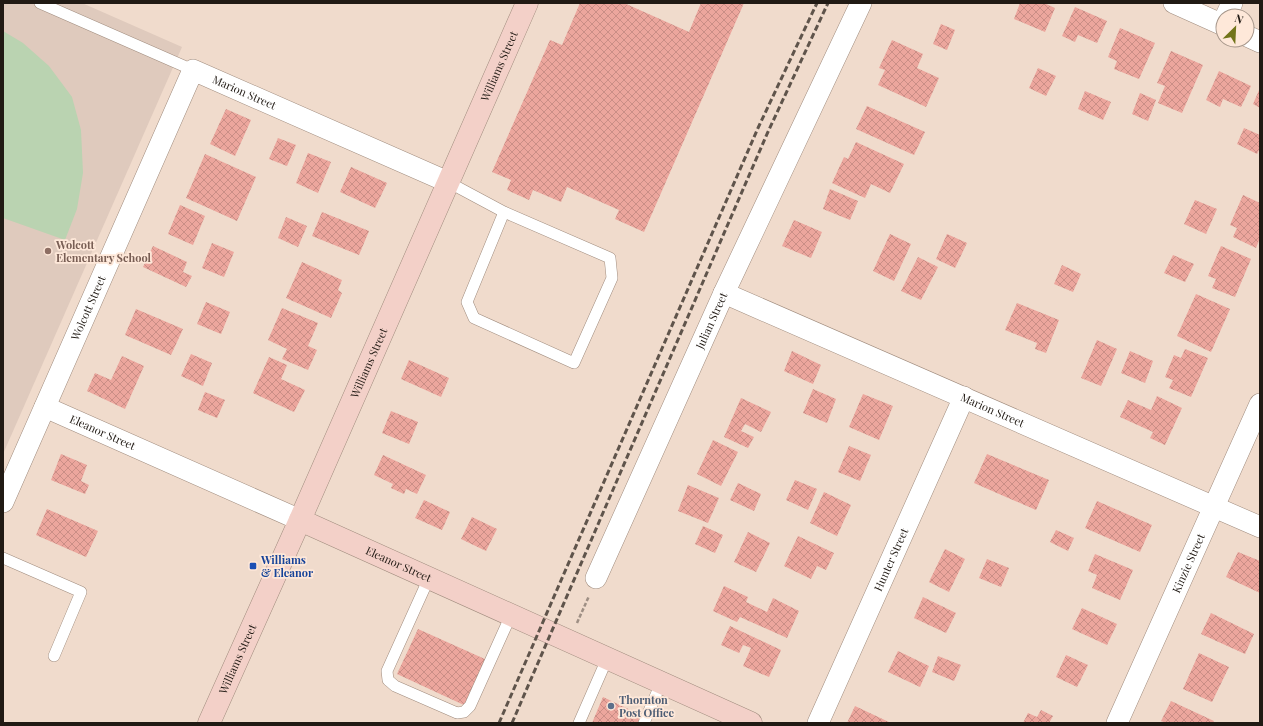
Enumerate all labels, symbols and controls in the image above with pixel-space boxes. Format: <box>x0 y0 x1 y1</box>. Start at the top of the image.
north arrow <box>1215 8 1255 48</box>
text: N <box>1233 10 1246 27</box>
street label: Williams Street <box>476 29 521 104</box>
street label: Marion Street <box>210 72 279 113</box>
place label: Wolcott Elementary School <box>55 237 152 265</box>
marker: Wolcott Elementary School <box>43 246 53 256</box>
street label: Wolcott Street <box>67 273 109 343</box>
street label: Julian Street <box>691 290 730 352</box>
street label: Williams Street <box>346 325 390 401</box>
street label: Marion Street <box>959 389 1027 430</box>
street label: Eleanor Street <box>68 411 138 453</box>
street label: Hunter Street <box>870 525 911 593</box>
street label: Kinzie Street <box>1168 531 1208 595</box>
street label: Eleanor Street <box>363 543 434 585</box>
place label: Williams & Eleanor <box>260 552 314 580</box>
marker: Williams & Eleanor <box>248 561 258 571</box>
street label: Williams Street <box>215 622 259 697</box>
place label: Thornton Post Office <box>619 692 675 720</box>
marker: Thornton Post Office <box>606 701 616 711</box>

